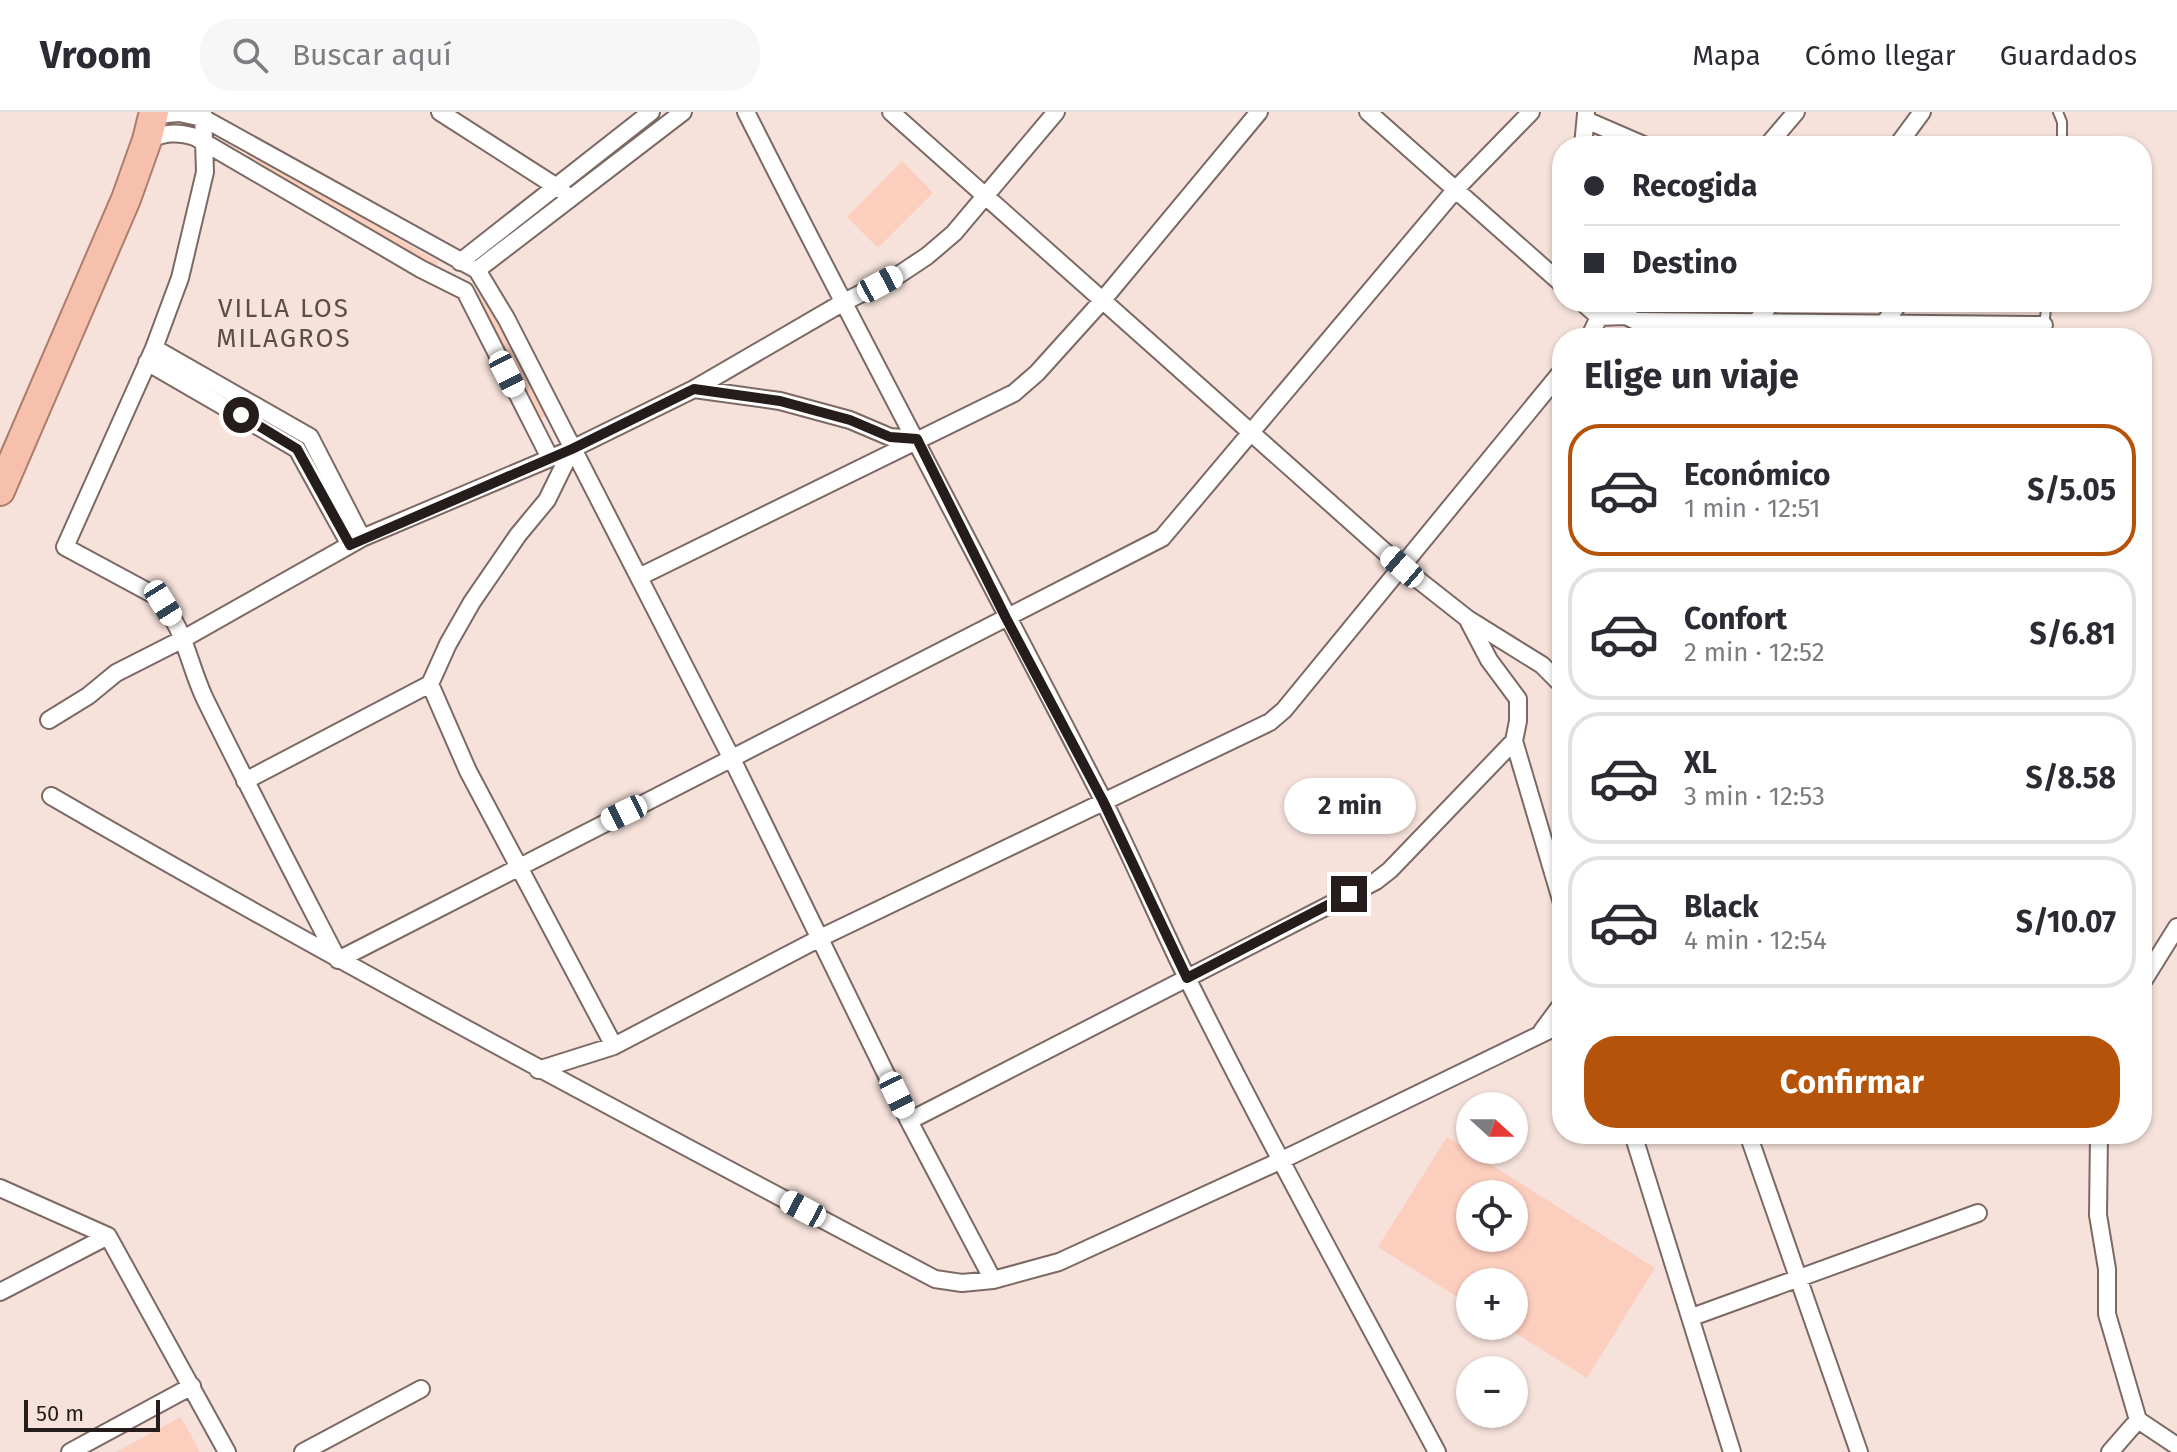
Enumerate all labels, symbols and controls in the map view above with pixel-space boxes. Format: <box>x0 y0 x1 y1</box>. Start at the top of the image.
search box <box>200 19 760 91</box>
text: Vroom <box>40 32 152 78</box>
icon: search <box>228 33 272 77</box>
text: Buscar aquí <box>292 37 452 73</box>
text: Mapa <box>1692 39 1761 72</box>
text: Cómo llegar <box>1805 39 1956 72</box>
text: Guardados <box>2000 39 2137 72</box>
text: Recogida <box>1632 168 1757 204</box>
text: Destino <box>1632 245 1737 281</box>
car <box>853 262 907 306</box>
district label: VILLA LOS MILAGROS <box>216 293 352 354</box>
car <box>485 347 529 401</box>
text: Elige un viaje <box>1584 354 1799 398</box>
route start <box>223 397 259 433</box>
icon: car <box>1588 454 1660 526</box>
text: Económico <box>1684 457 1830 493</box>
text: S/5.05 <box>2027 472 2116 508</box>
text: 1 min · 12:51 <box>1684 493 1820 524</box>
car <box>1376 542 1428 592</box>
car <box>140 576 186 630</box>
icon: car <box>1588 598 1660 670</box>
text: Confort <box>1684 601 1787 637</box>
text: S/6.81 <box>2030 616 2116 652</box>
text: 2 min · 12:52 <box>1684 637 1825 668</box>
icon: car <box>1588 742 1660 814</box>
text: XL <box>1684 745 1717 781</box>
text: S/8.58 <box>2026 760 2116 796</box>
callout: 2 min <box>1283 778 1415 834</box>
text: 3 min · 12:53 <box>1684 781 1825 812</box>
text: 2 min <box>1318 790 1382 821</box>
car <box>597 792 651 834</box>
route end <box>1331 876 1367 912</box>
icon: car <box>1588 886 1660 958</box>
text: Black <box>1684 889 1759 925</box>
text: S/10.07 <box>2016 904 2116 940</box>
text: 4 min · 12:54 <box>1684 925 1827 956</box>
button: Confirmar <box>1584 1036 2120 1128</box>
car <box>876 1068 918 1122</box>
north arrow <box>1456 1092 1528 1164</box>
map controls <box>1456 1092 1528 1428</box>
button: locate <box>1456 1180 1528 1252</box>
car <box>776 1187 830 1231</box>
button: + <box>1456 1268 1528 1340</box>
button: − <box>1456 1356 1528 1428</box>
scale bar <box>24 1396 160 1432</box>
text: 50 m <box>36 1400 84 1427</box>

